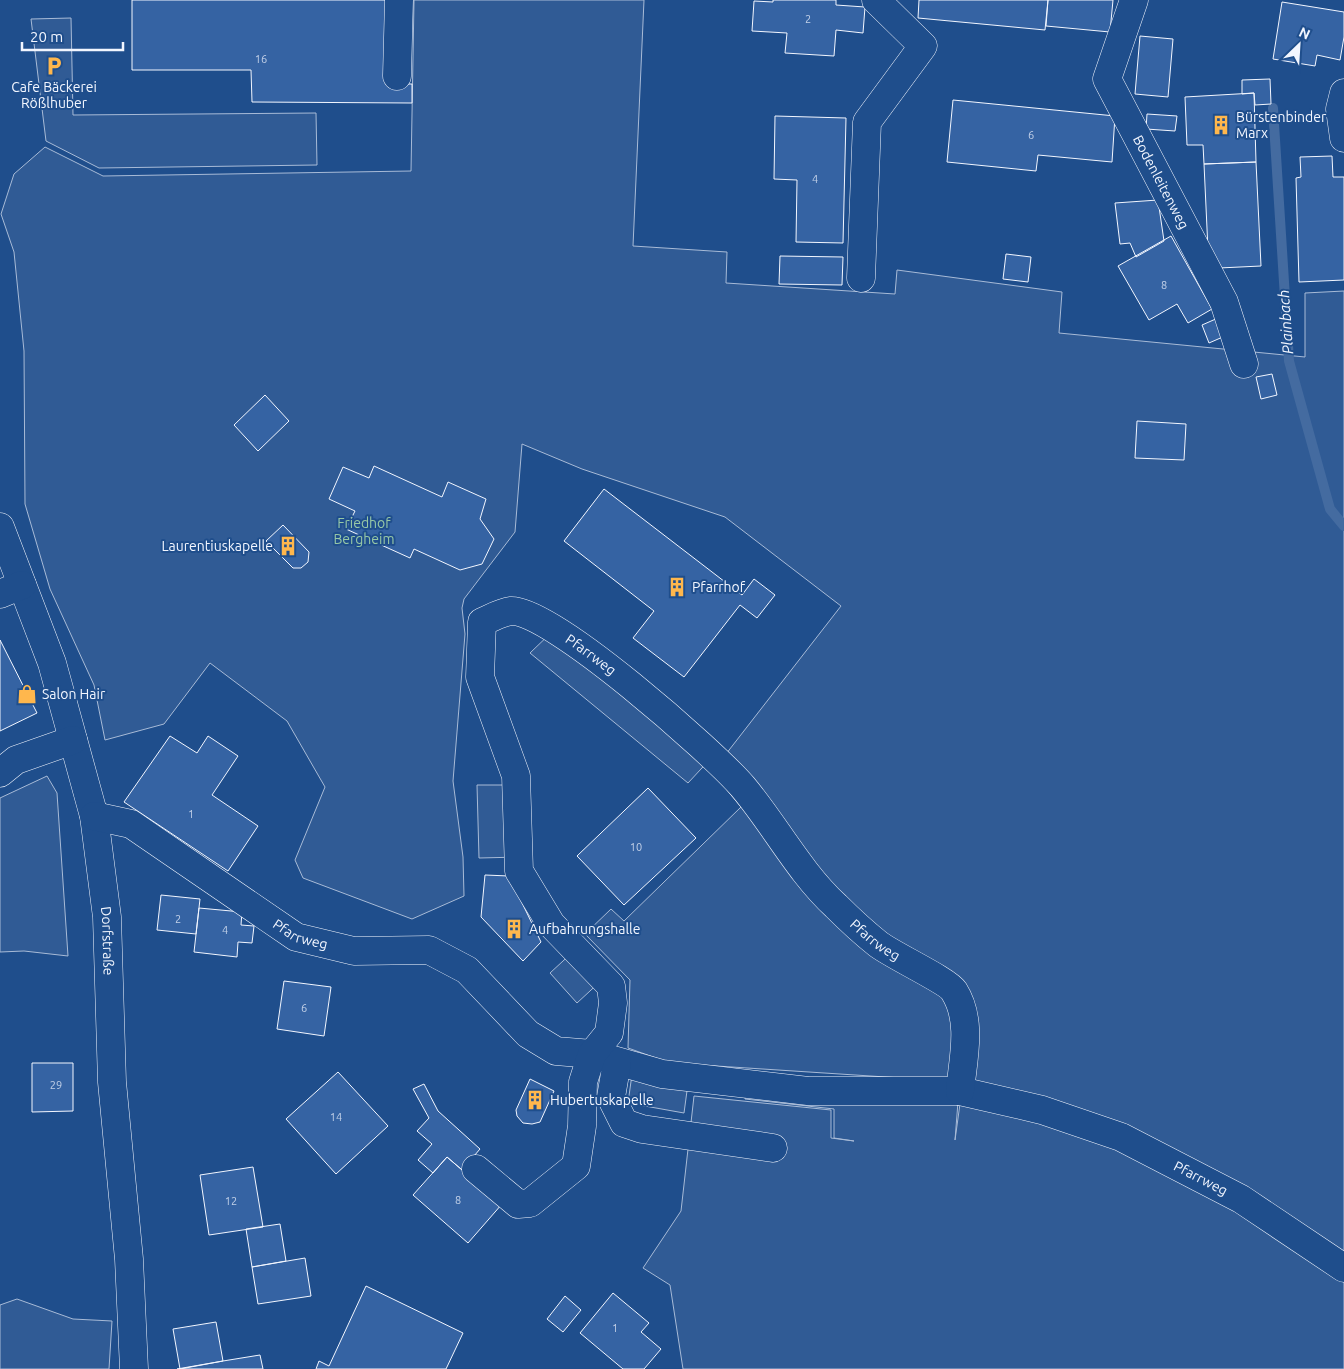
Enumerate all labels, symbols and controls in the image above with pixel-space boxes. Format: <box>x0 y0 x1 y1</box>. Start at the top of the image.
house number: 2 <box>805 13 811 25</box>
scale bar <box>22 20 124 52</box>
north arrow <box>1274 20 1324 70</box>
text: N <box>1296 24 1313 43</box>
text: 20 m <box>30 28 63 45</box>
house number: 16 <box>255 53 267 65</box>
parking icon: Cafe Bäckerei Rößlhuber <box>43 55 65 77</box>
place label: Cafe Bäckerei Rößlhuber <box>11 79 97 111</box>
place label: Bürstenbinder Marx <box>1236 109 1327 141</box>
building icon: Bürstenbinder Marx <box>1210 114 1232 136</box>
house number: 6 <box>1028 129 1034 141</box>
street label: Bodenleitenweg <box>1130 133 1192 232</box>
house number: 4 <box>812 173 818 185</box>
house number: 8 <box>1161 279 1167 291</box>
water label: Plainbach <box>1275 289 1296 355</box>
park label: Friedhof Bergheim <box>333 515 395 547</box>
building icon: Laurentiuskapelle <box>277 535 299 557</box>
place label: Laurentiuskapelle <box>161 538 273 554</box>
building icon: Pfarrhof <box>666 576 688 598</box>
place label: Pfarrhof <box>692 579 746 595</box>
street label: Pfarrweg <box>563 631 619 678</box>
shop icon: Salon Hair <box>16 683 38 705</box>
place label: Salon Hair <box>42 686 106 702</box>
house number: 1 <box>188 808 194 820</box>
house number: 10 <box>630 841 642 853</box>
street label: Dorfstraße <box>98 905 117 976</box>
house number: 2 <box>175 913 181 925</box>
street label: Pfarrweg <box>270 916 329 952</box>
street label: Pfarrweg <box>847 916 903 964</box>
building icon: Aufbahrungshalle <box>503 918 525 940</box>
place label: Aufbahrungshalle <box>529 921 640 937</box>
house number: 4 <box>222 924 228 936</box>
house number: 6 <box>301 1002 307 1014</box>
house number: 29 <box>50 1079 62 1091</box>
building icon: Hubertuskapelle <box>524 1089 546 1111</box>
place label: Hubertuskapelle <box>550 1092 654 1108</box>
house number: 14 <box>330 1111 342 1123</box>
street label: Pfarrweg <box>1171 1158 1230 1199</box>
house number: 8 <box>455 1194 461 1206</box>
house number: 12 <box>225 1195 237 1207</box>
house number: 1 <box>612 1322 618 1334</box>

